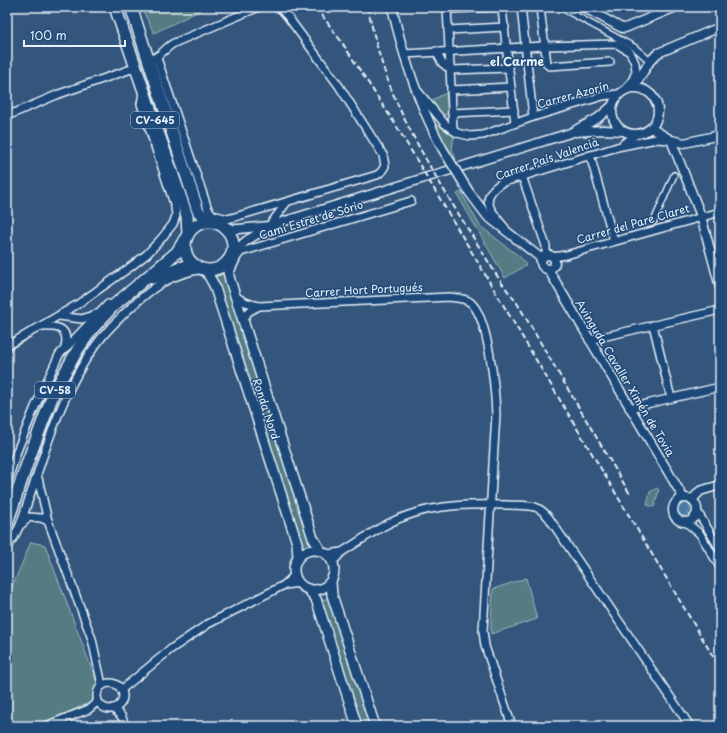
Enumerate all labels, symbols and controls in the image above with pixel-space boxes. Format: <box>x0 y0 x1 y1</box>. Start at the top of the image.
scale bar <box>24 22 125 48</box>
text: 100 m <box>30 26 67 44</box>
district label: el Carme <box>490 52 544 70</box>
street label: Carrer Azorín <box>535 77 611 112</box>
road number: CV-645 <box>131 112 179 128</box>
street label: Carrer País Valencià <box>493 133 601 184</box>
street label: Camí Estret de Sório <box>257 196 365 243</box>
street label: Carrer del Pare Claret <box>574 199 692 248</box>
street label: Carrer Hort Portugués <box>305 278 423 301</box>
street label: Avinguda Cavaller Ximén de Tovia <box>572 296 679 460</box>
street label: Ronda Nord <box>249 376 284 442</box>
road number: CV-58 <box>35 382 75 398</box>

